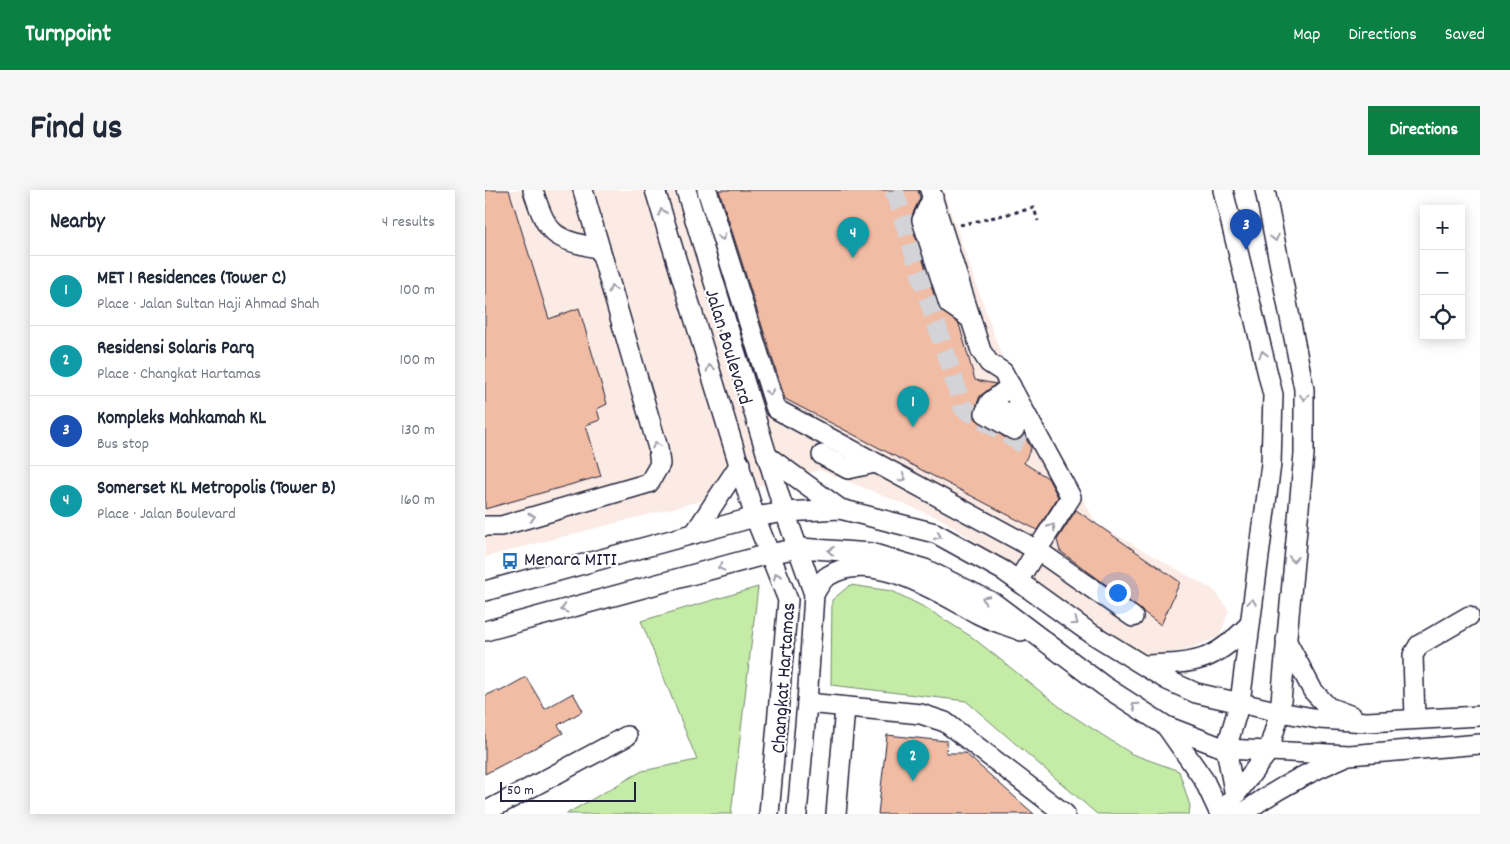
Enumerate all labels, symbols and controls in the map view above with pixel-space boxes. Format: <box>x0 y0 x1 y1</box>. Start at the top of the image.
text: Turnpoint <box>25 18 111 52</box>
text: Map <box>1293 23 1320 48</box>
text: Directions <box>1348 23 1417 48</box>
text: Saved <box>1445 23 1485 48</box>
text: Find us <box>30 105 122 155</box>
button: Directions <box>1368 106 1480 155</box>
map controls <box>1420 205 1465 340</box>
button: + <box>1420 205 1465 250</box>
text: Nearby <box>50 208 105 238</box>
one-way arrow <box>658 209 668 217</box>
pin: 3 <box>1230 209 1262 250</box>
text: 4 results <box>382 211 435 234</box>
pin: 4 <box>837 217 869 258</box>
one-way arrow <box>716 232 726 240</box>
one-way arrow <box>1269 233 1280 242</box>
button: − <box>1420 250 1465 295</box>
text: MET 1 Residences (Tower C) <box>97 266 286 293</box>
text: 1 <box>64 279 68 302</box>
text: 100 m <box>399 279 435 302</box>
one-way arrow <box>607 285 617 293</box>
street label: Jalan Boulevard <box>696 286 758 408</box>
text: Place · Jalan Sultan Haji Ahmad Shah <box>97 293 319 316</box>
button: locate <box>1420 295 1465 340</box>
text: Residensi Solaris Parq <box>97 336 254 363</box>
text: 2 <box>63 349 70 372</box>
text: 100 m <box>399 349 435 372</box>
one-way arrow <box>1258 350 1269 359</box>
text: Place · Changkat Hartamas <box>97 363 261 386</box>
one-way arrow <box>706 364 716 372</box>
pin: 1 <box>897 386 929 427</box>
one-way arrow <box>765 387 775 395</box>
one-way arrow <box>1299 394 1309 402</box>
text: Kompleks Mahkamah KL <box>97 406 266 433</box>
text: 3 <box>62 419 70 442</box>
text: 130 m <box>401 419 435 442</box>
text: Bus stop <box>97 433 149 456</box>
one-way arrow <box>651 440 662 449</box>
one-way arrow <box>897 471 906 481</box>
text: Somerset KL Metropolis (Tower B) <box>97 476 335 503</box>
text: 4 <box>63 489 69 512</box>
text: 160 m <box>400 489 435 512</box>
text: Place · Jalan Boulevard <box>97 503 236 526</box>
one-way arrow <box>528 512 536 522</box>
one-way arrow <box>1045 524 1055 533</box>
one-way arrow <box>933 529 942 540</box>
one-way arrow <box>827 546 835 557</box>
place label: Menara MITI <box>524 547 617 575</box>
bus stop icon: Menara MITI <box>500 551 520 571</box>
one-way arrow <box>1288 556 1299 564</box>
one-way arrow <box>717 561 725 572</box>
one-way arrow <box>773 572 784 581</box>
your location <box>1105 580 1131 606</box>
one-way arrow <box>981 594 990 605</box>
one-way arrow <box>1246 598 1256 606</box>
street label: Changkat Hartamas <box>766 602 804 754</box>
one-way arrow <box>560 603 569 614</box>
one-way arrow <box>1069 616 1079 625</box>
one-way arrow <box>1131 703 1140 713</box>
pin: 2 <box>897 740 929 781</box>
scale bar <box>500 779 636 802</box>
text: 50 m <box>507 781 534 801</box>

